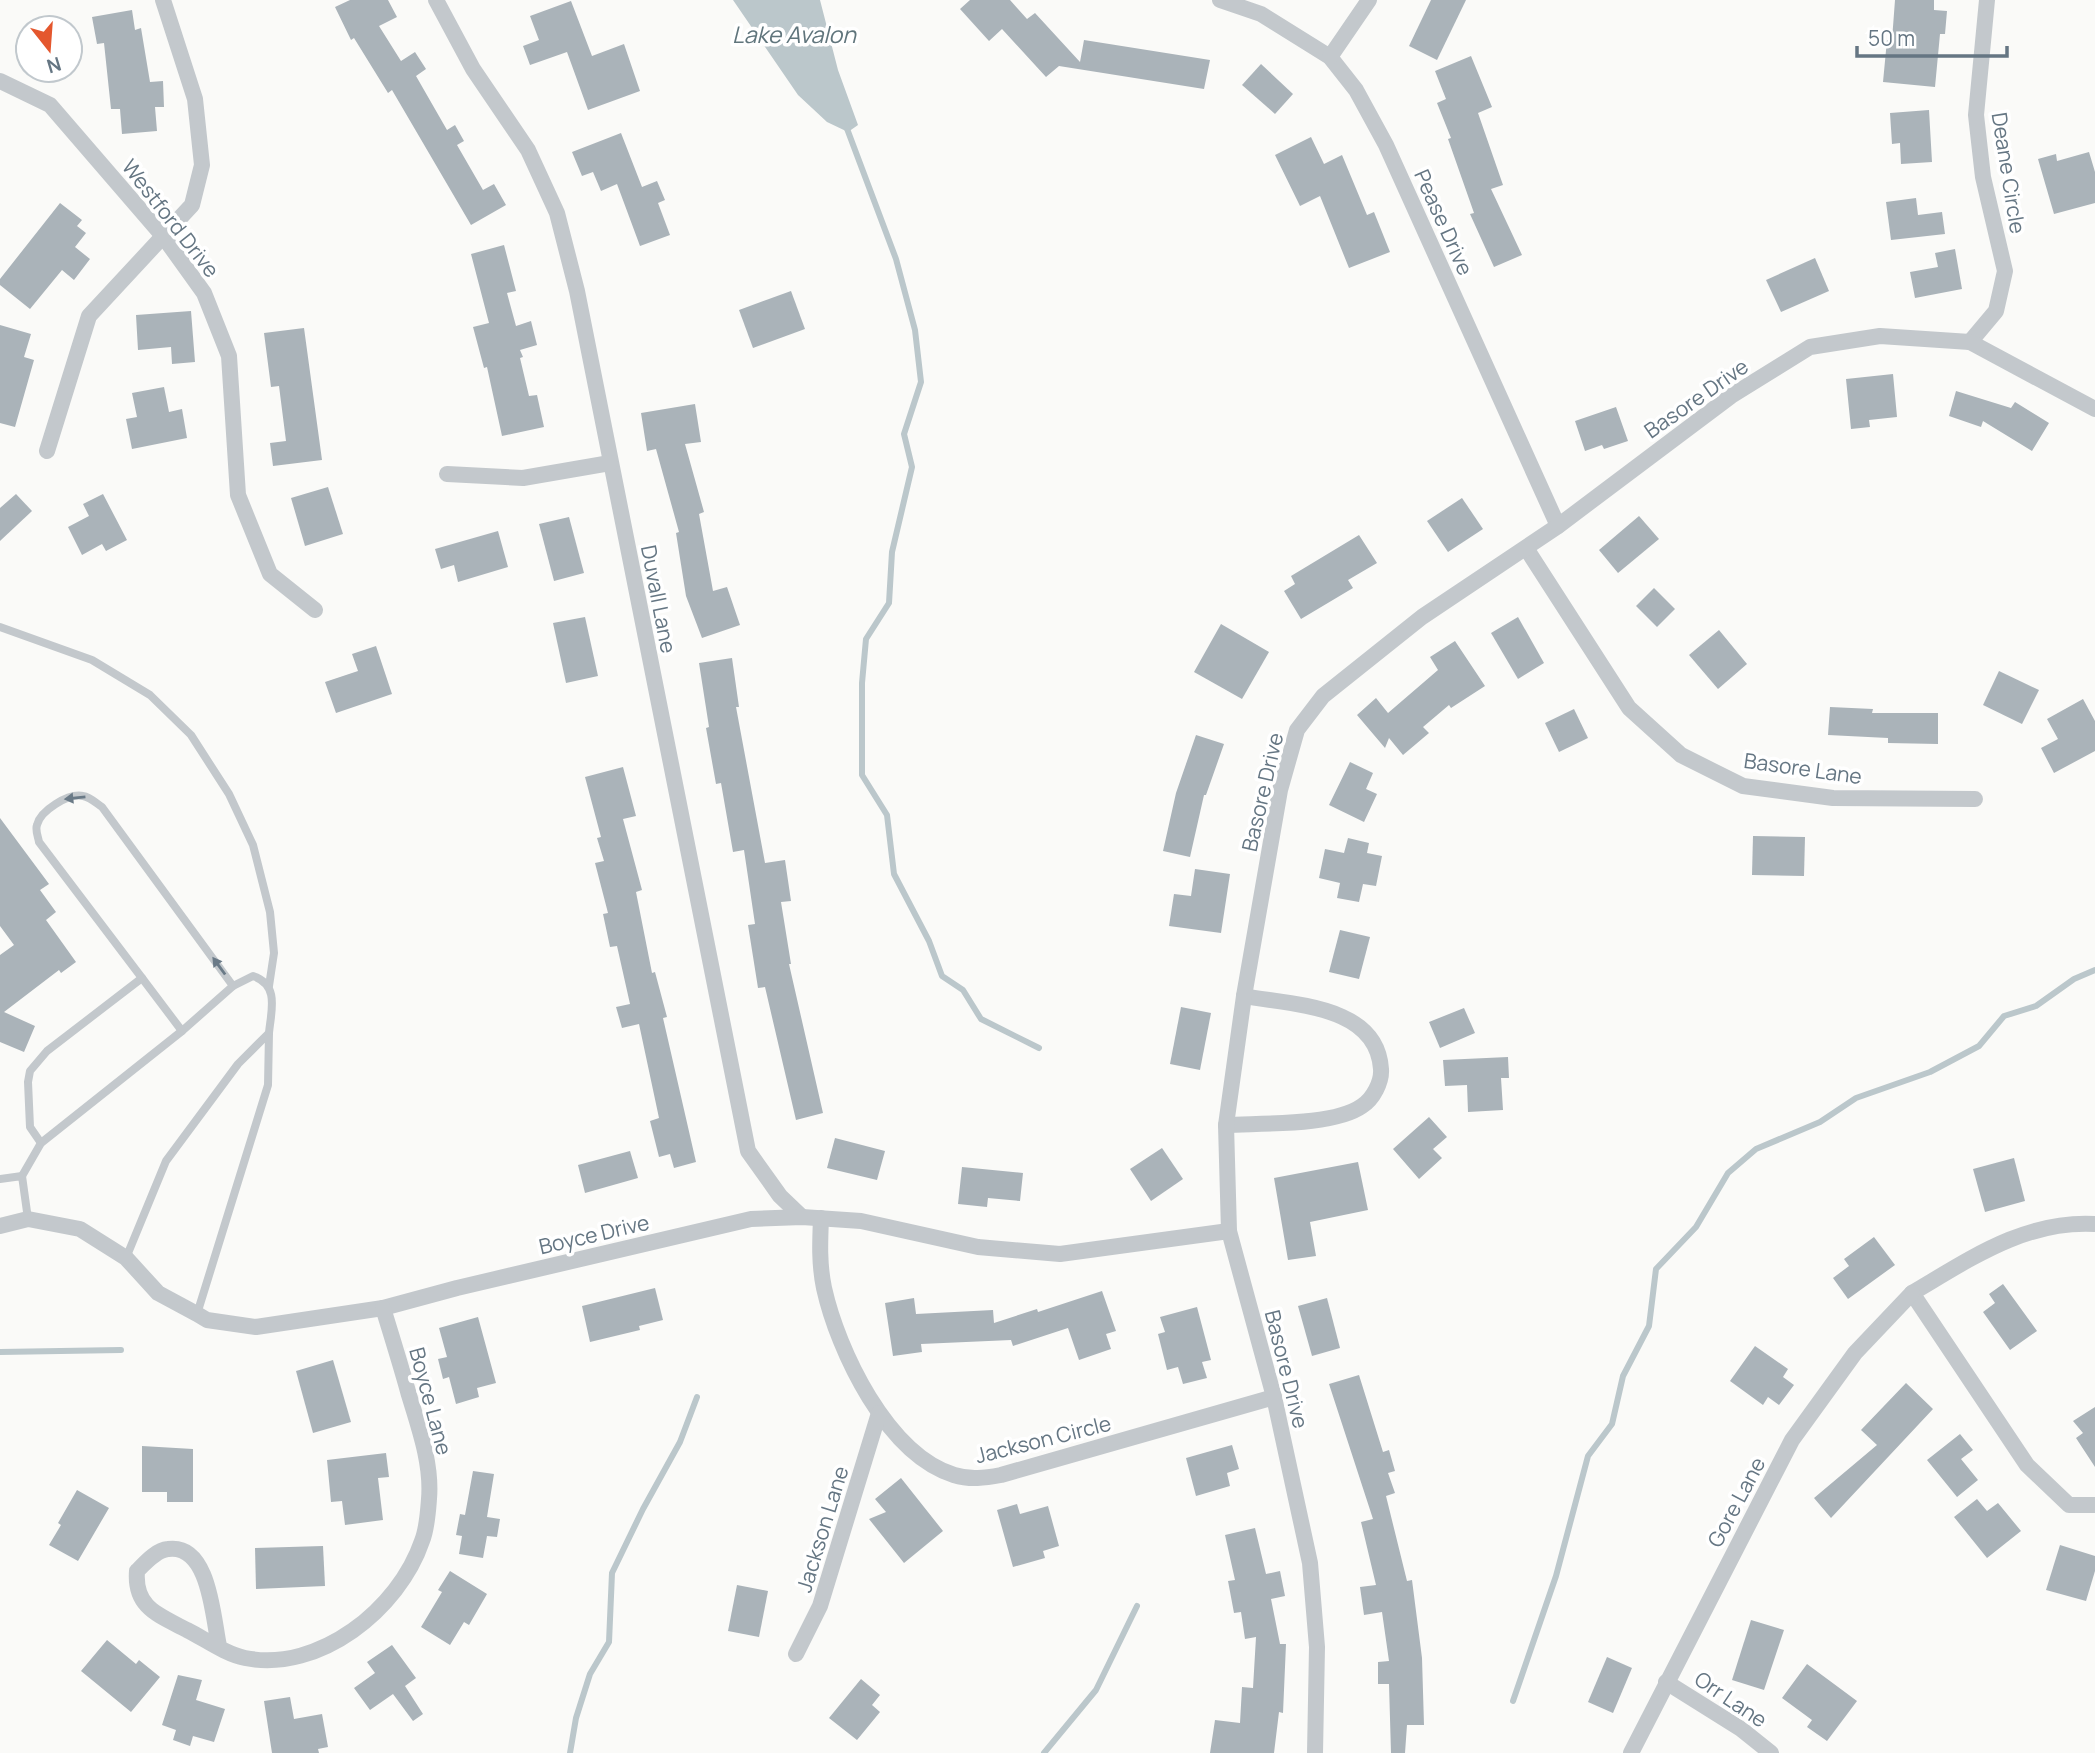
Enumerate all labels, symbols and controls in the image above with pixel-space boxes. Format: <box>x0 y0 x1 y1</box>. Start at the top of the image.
north arrow <box>14 14 84 84</box>
scale bar <box>1857 14 2008 58</box>
water label: Lake Avalon <box>732 18 857 50</box>
text: 50 m <box>1868 24 1915 52</box>
text: N <box>44 51 64 80</box>
street label: Deane Circle <box>1986 110 2032 236</box>
street label: Westford Drive <box>116 153 226 283</box>
street label: Pease Drive <box>1408 165 1480 279</box>
street label: Basore Drive <box>1638 352 1754 444</box>
street label: Duvall Lane <box>635 543 683 655</box>
street label: Basore Drive <box>1235 730 1289 854</box>
street label: Basore Lane <box>1742 746 1864 790</box>
one-way arrow <box>64 793 86 804</box>
one-way arrow <box>212 957 226 975</box>
street label: Boyce Drive <box>536 1208 652 1260</box>
street label: Basore Drive <box>1259 1307 1315 1431</box>
street label: Boyce Lane <box>403 1344 459 1458</box>
street label: Jackson Circle <box>972 1409 1114 1469</box>
street label: Gore Lane <box>1701 1452 1771 1552</box>
street label: Jackson Lane <box>790 1463 854 1595</box>
street label: Orr Lane <box>1689 1665 1773 1733</box>

